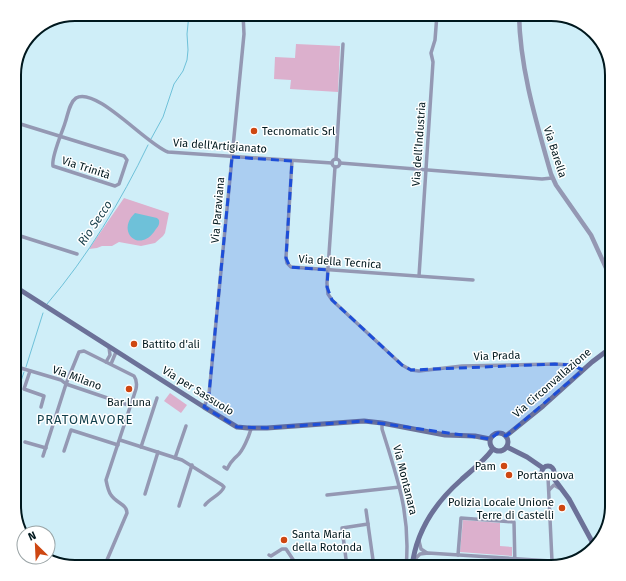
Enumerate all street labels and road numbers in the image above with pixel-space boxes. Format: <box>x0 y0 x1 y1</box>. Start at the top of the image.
street label: Via dell’Industria <box>410 101 428 187</box>
street label: Via Barella <box>541 125 569 179</box>
street label: Via dell'Artigianato <box>173 136 267 156</box>
street label: Via Trinità <box>60 154 112 182</box>
street label: Via Paraviana <box>209 176 227 244</box>
street label: Via della Tecnica <box>298 253 382 271</box>
street label: Via Circonvallazione <box>510 345 594 421</box>
street label: Via Prada <box>473 349 521 363</box>
street label: Via Milano <box>50 363 104 393</box>
street label: Via per Sassuolo <box>160 364 236 418</box>
street label: Via Montanara <box>390 444 420 516</box>

